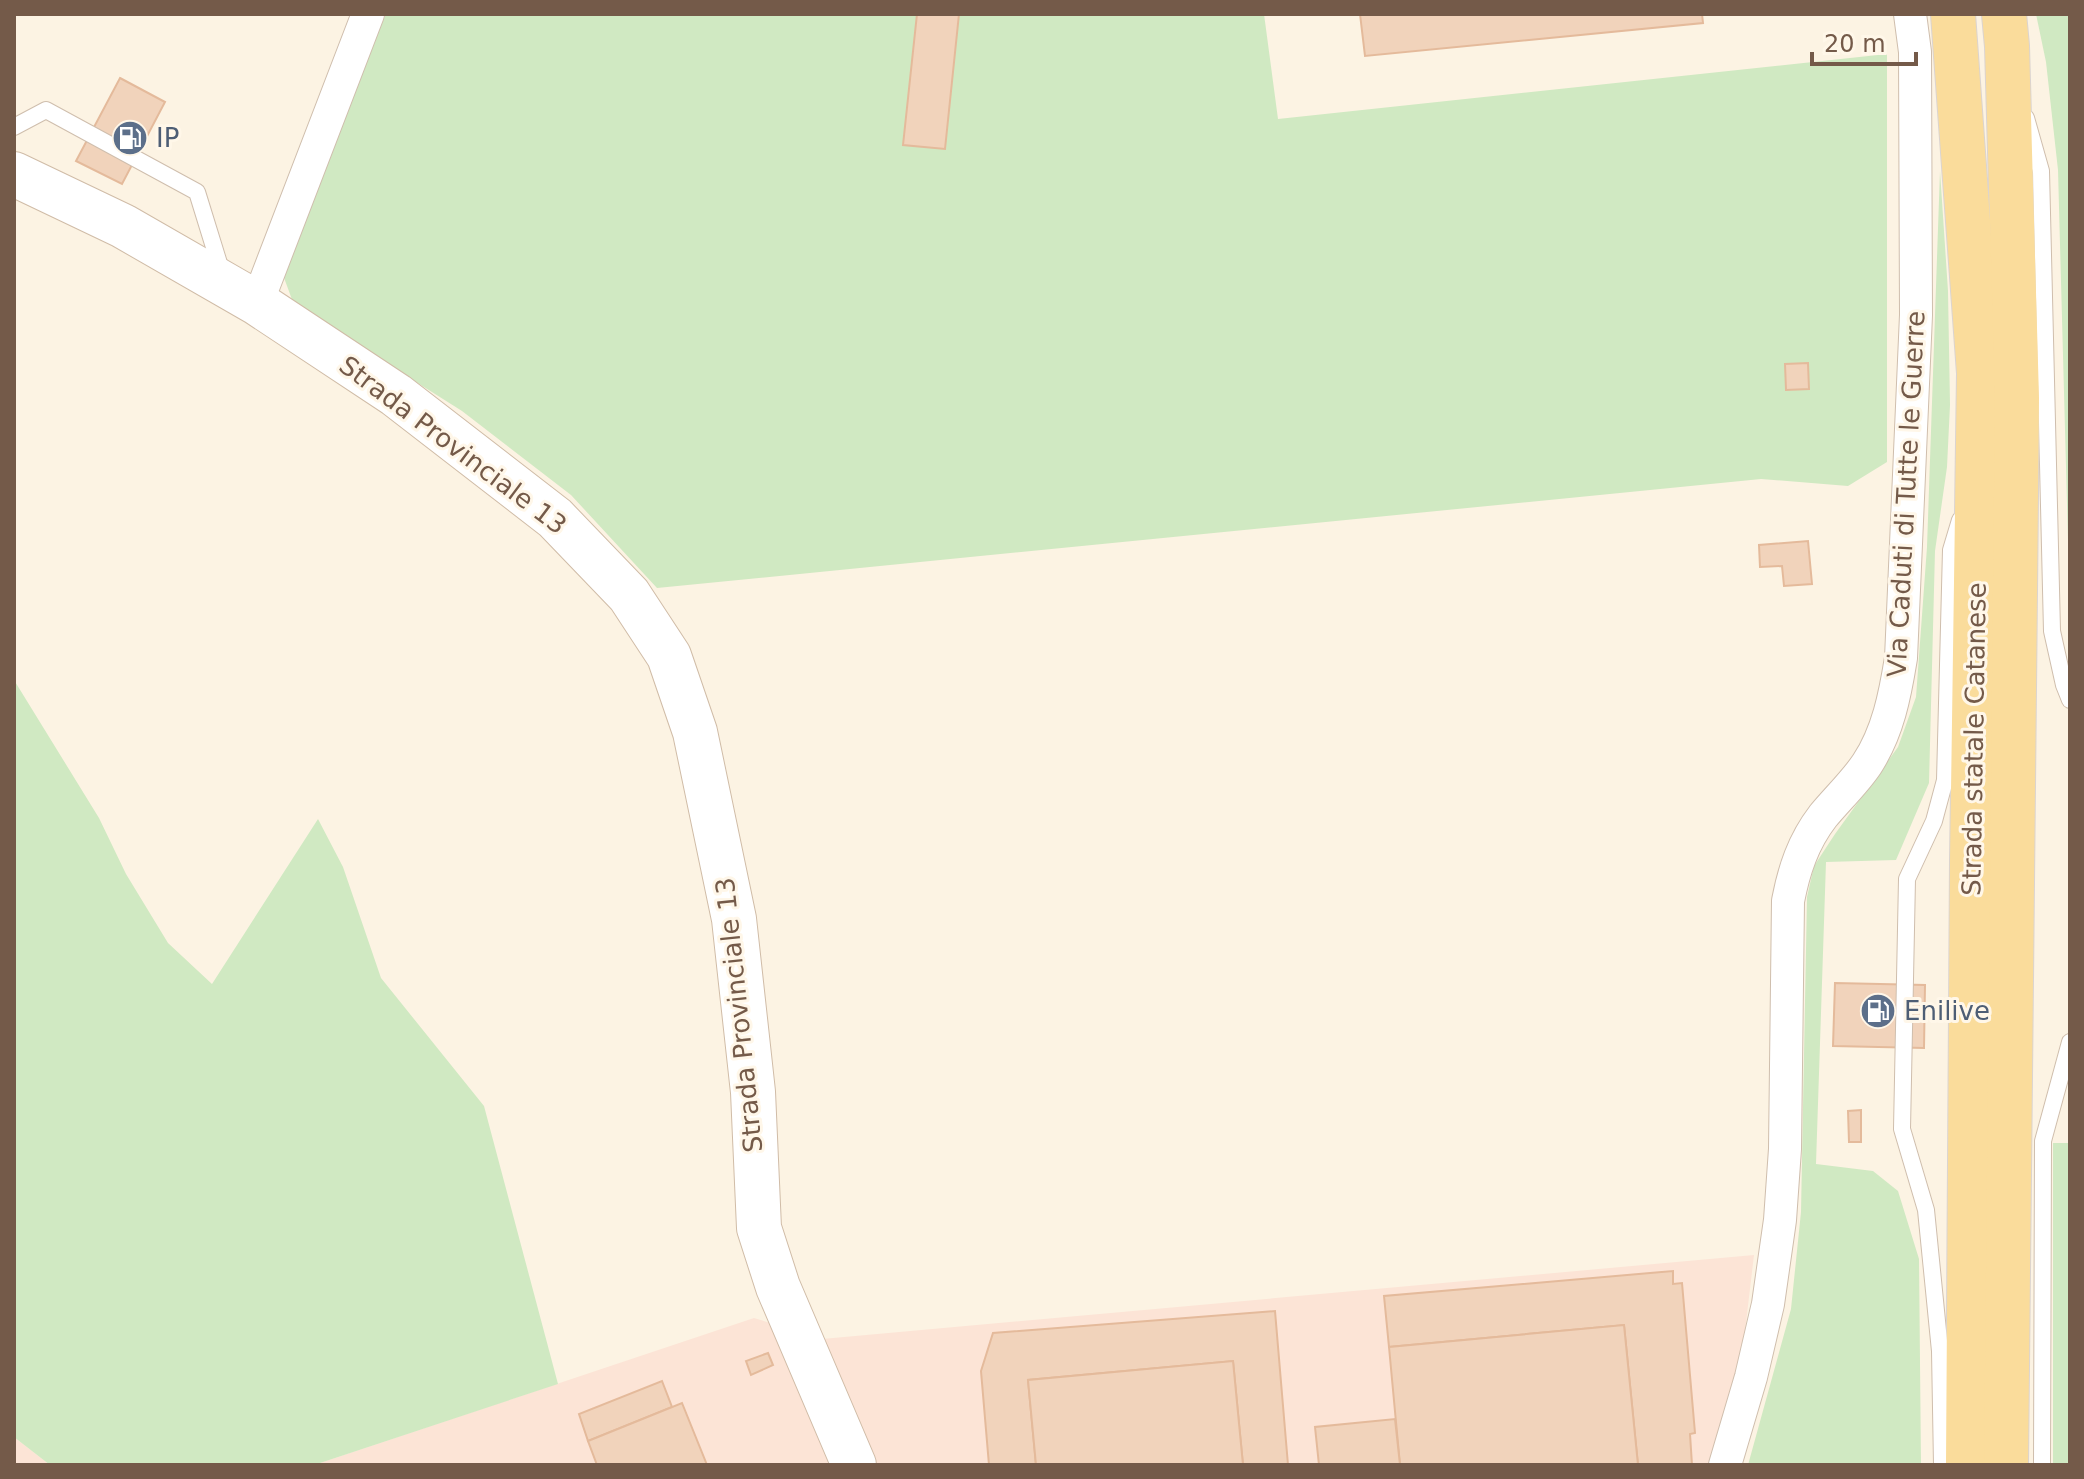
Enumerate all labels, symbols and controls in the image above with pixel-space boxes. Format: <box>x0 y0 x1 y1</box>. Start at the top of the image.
scale bar <box>1812 16 1916 66</box>
text: 20 m <box>1824 30 1886 58</box>
fuel station icon: IP <box>111 119 149 157</box>
place label: IP <box>156 123 179 153</box>
street label: Via Caduti di Tutte le Guerre <box>1881 310 1931 678</box>
street label: Strada Provinciale 13 <box>334 350 572 540</box>
street label: Strada statale Catanese <box>1956 582 1992 896</box>
street label: Strada Provinciale 13 <box>710 876 768 1154</box>
fuel station icon: Enilive <box>1859 992 1897 1030</box>
place label: Enilive <box>1904 996 1990 1026</box>

